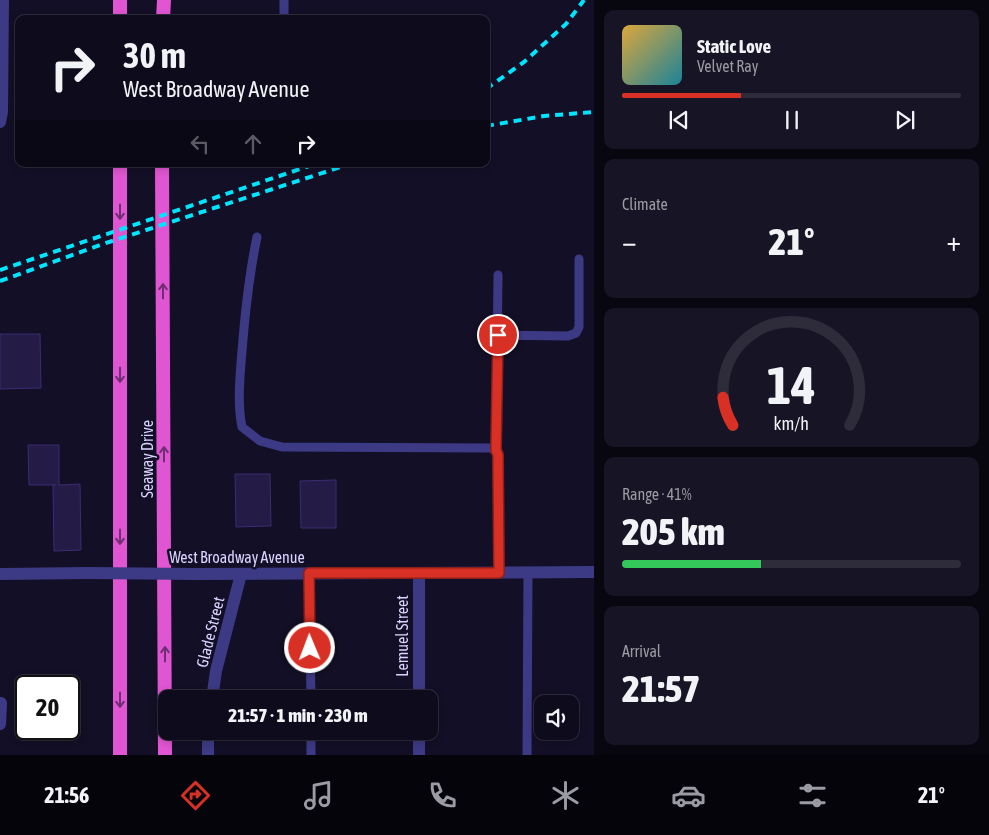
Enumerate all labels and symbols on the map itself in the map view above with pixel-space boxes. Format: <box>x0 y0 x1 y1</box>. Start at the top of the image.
one-way arrow <box>115 204 125 220</box>
one-way arrow <box>158 284 168 300</box>
pin <box>477 314 519 356</box>
one-way arrow <box>115 366 125 383</box>
street label: Seaway Drive <box>138 420 157 498</box>
one-way arrow <box>159 446 169 462</box>
one-way arrow <box>115 529 125 545</box>
street label: West Broadway Avenue <box>169 548 305 567</box>
street label: Glade Street <box>193 594 228 669</box>
street label: Lemuel Street <box>393 595 411 677</box>
position arrow <box>283 621 335 673</box>
one-way arrow <box>160 646 170 662</box>
speed limit sign: 20 <box>15 675 80 740</box>
one-way arrow <box>115 692 125 708</box>

